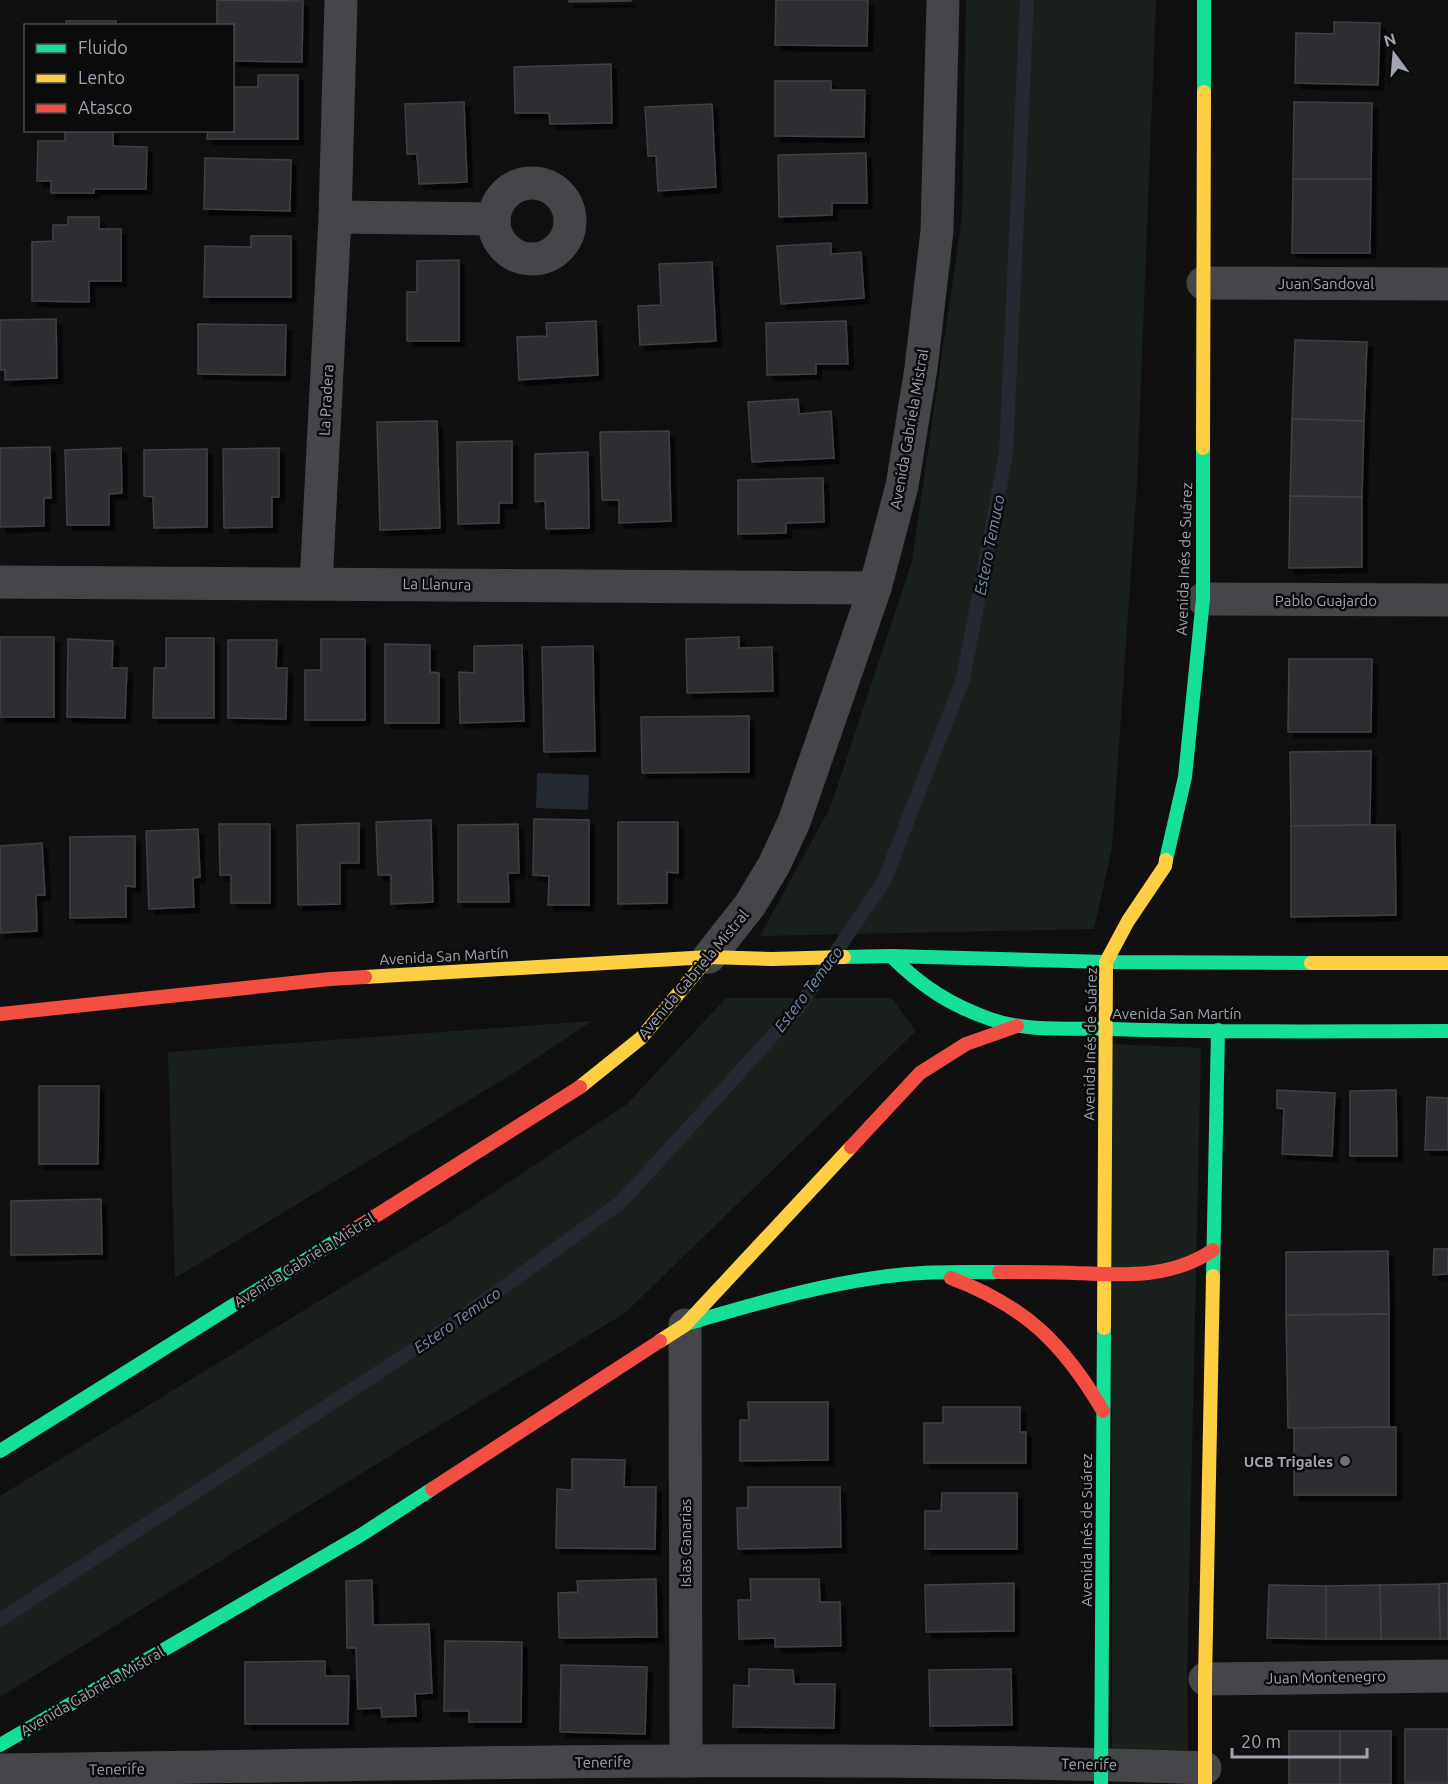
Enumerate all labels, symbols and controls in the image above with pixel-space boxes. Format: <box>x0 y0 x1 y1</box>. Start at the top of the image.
legend <box>24 24 234 132</box>
north arrow <box>1364 24 1424 84</box>
text: N <box>1382 29 1398 50</box>
text: Fluido <box>78 37 128 57</box>
text: Lento <box>78 67 125 87</box>
text: Atasco <box>78 97 133 117</box>
street label: Juan Sandoval <box>1278 275 1374 292</box>
street label: Avenida Gabriela Mistral <box>886 347 932 511</box>
street label: La Pradera <box>316 364 336 436</box>
street label: Avenida Inés de Suárez <box>1173 482 1195 636</box>
water label: Estero Temuco <box>970 493 1008 597</box>
street label: La Llanura <box>403 575 471 593</box>
street label: Pablo Guajardo <box>1275 592 1377 609</box>
street label: Avenida Gabriela Mistral <box>634 906 752 1042</box>
water label: Estero Temuco <box>770 943 846 1035</box>
street label: Avenida San Martín <box>379 944 509 968</box>
street label: Avenida Inés de Suárez <box>1080 967 1100 1121</box>
street label: Avenida San Martín <box>1112 1005 1242 1022</box>
street label: Avenida Gabriela Mistral <box>230 1210 378 1310</box>
water label: Estero Temuco <box>410 1283 504 1357</box>
street label: Avenida Inés de Suárez <box>1078 1453 1095 1607</box>
place label: UCB Trigales <box>1244 1453 1333 1470</box>
marker: UCB Trigales <box>1338 1454 1352 1468</box>
street label: Islas Canarias <box>677 1499 694 1587</box>
street label: Avenida Gabriela Mistral <box>17 1643 167 1739</box>
street label: Juan Montenegro <box>1266 1667 1386 1687</box>
scale bar <box>1232 1721 1367 1759</box>
text: 20 m <box>1241 1731 1281 1751</box>
street label: Tenerife <box>575 1753 631 1771</box>
street label: Tenerife <box>1061 1755 1117 1773</box>
street label: Tenerife <box>89 1760 145 1778</box>

